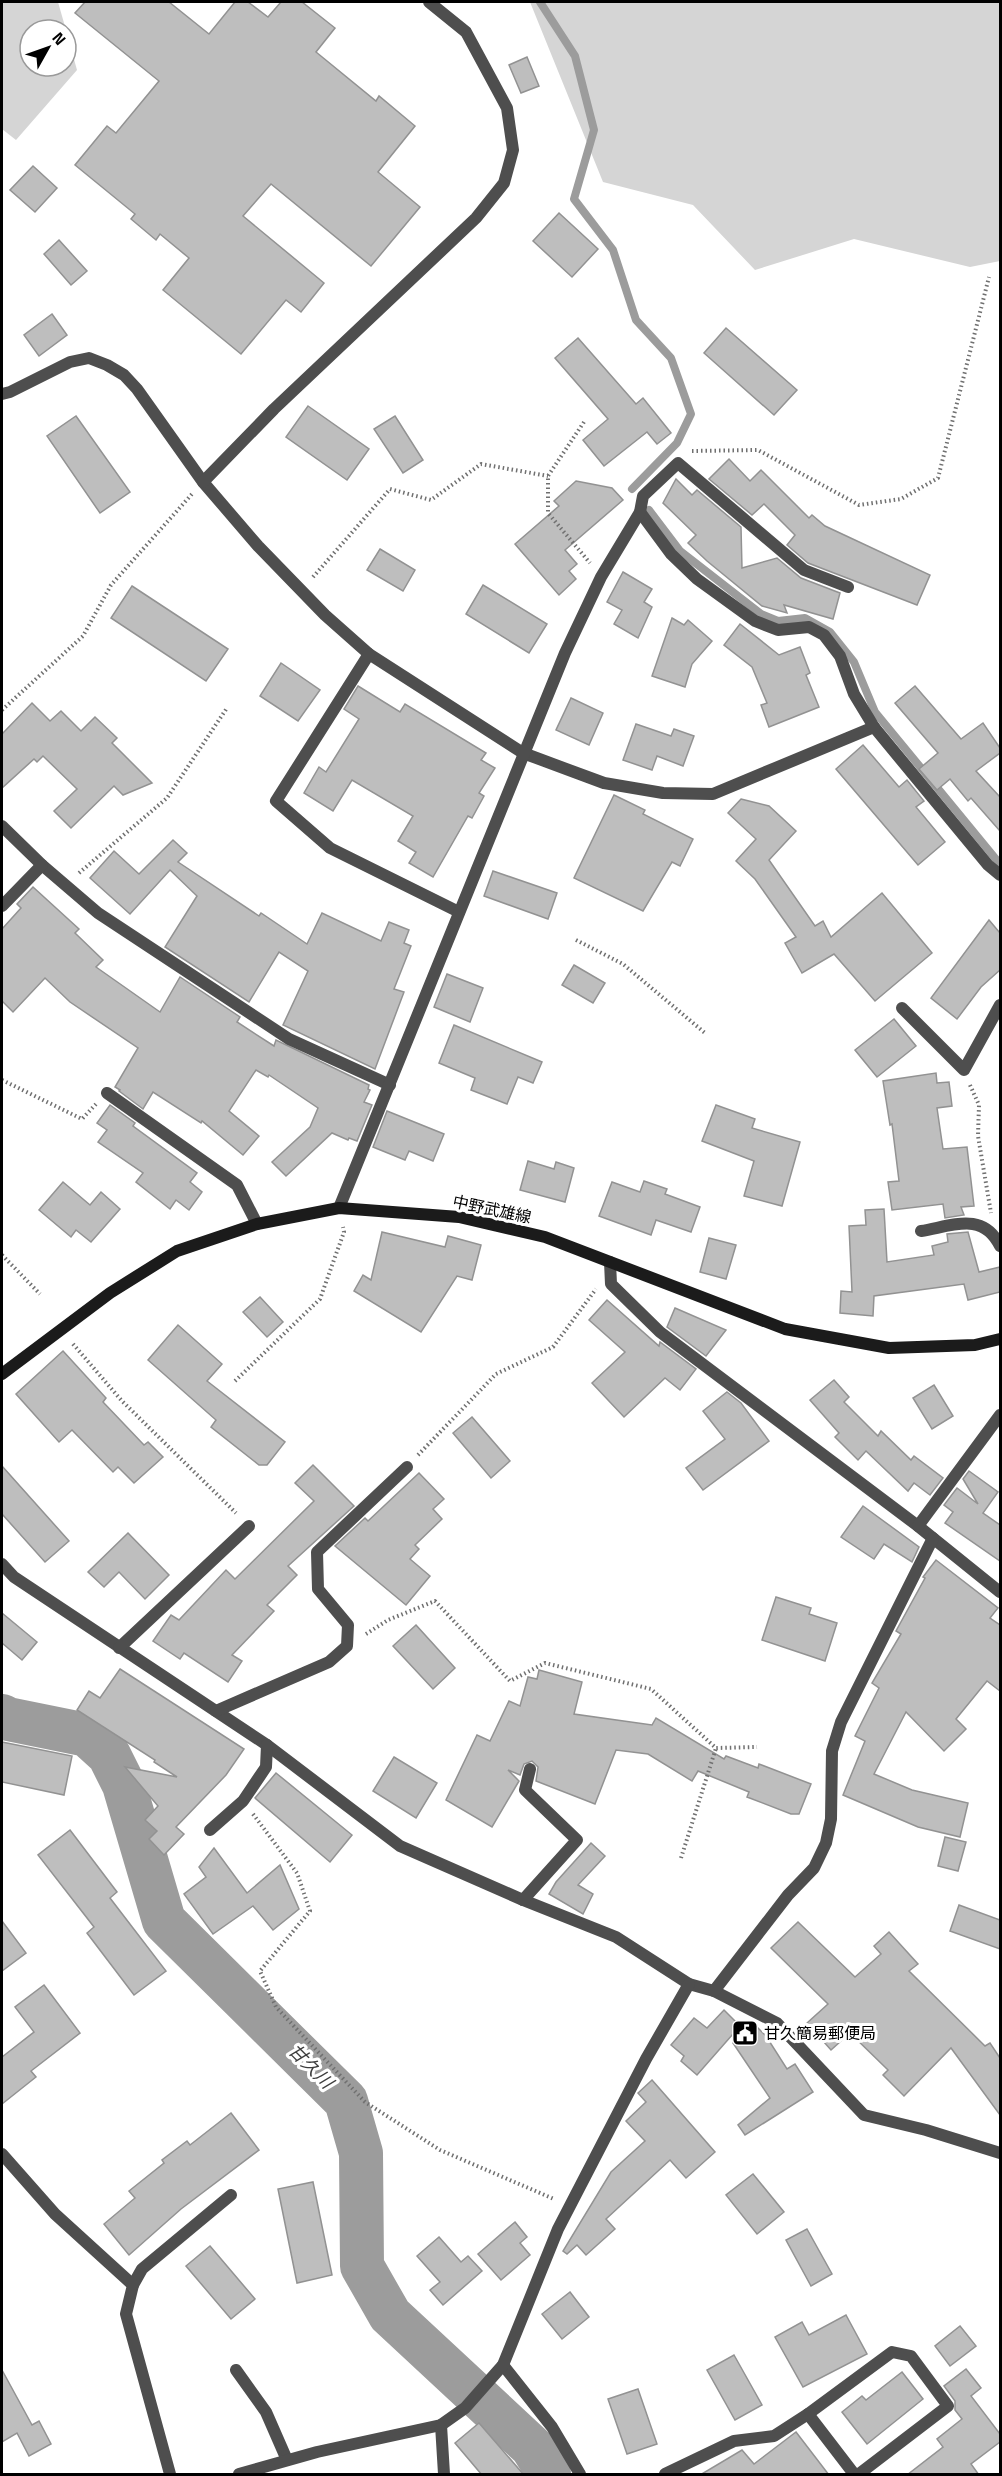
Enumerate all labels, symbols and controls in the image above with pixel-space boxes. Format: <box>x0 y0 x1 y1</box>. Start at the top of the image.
north arrow <box>18 18 78 78</box>
text: N <box>47 26 72 50</box>
street label: 中野武雄線 <box>450 1189 534 1229</box>
public building icon: 甘久簡易郵便局 <box>730 2018 760 2048</box>
place label: 甘久簡易郵便局 <box>764 2021 876 2045</box>
water label: 甘久川 <box>282 2037 341 2096</box>

